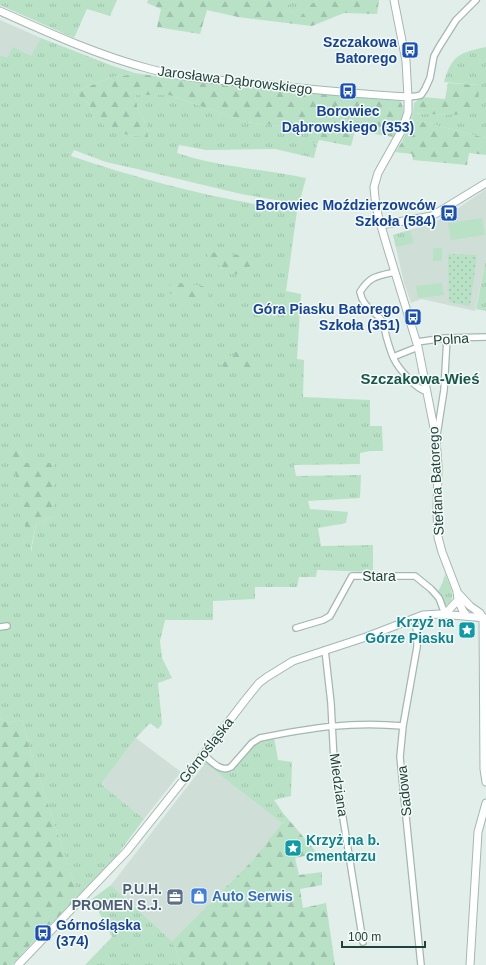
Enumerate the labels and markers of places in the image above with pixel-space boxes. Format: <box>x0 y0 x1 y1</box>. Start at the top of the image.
place label: Szczakowa Batorego <box>323 34 397 66</box>
bus stop icon: Szczakowa Batorego <box>400 40 420 60</box>
bus stop icon: Borowiec Dąbrowskiego (353) <box>338 81 358 101</box>
place label: Borowiec Dąbrowskiego (353) <box>282 103 414 135</box>
place label: Borowiec Moździerzowców Szkoła (584) <box>256 197 436 229</box>
bus stop icon: Borowiec Moździerzowców Szkoła (584) <box>439 203 459 223</box>
place label: Góra Piasku Batorego Szkoła (351) <box>253 301 400 333</box>
bus stop icon: Góra Piasku Batorego Szkoła (351) <box>403 307 423 327</box>
place label: Krzyż na Górze Piasku <box>365 614 454 646</box>
place icon: Krzyż na Górze Piasku <box>457 620 477 640</box>
place label: Krzyż na b. cmentarzu <box>306 832 380 864</box>
place icon: Krzyż na b. cmentarzu <box>283 838 303 858</box>
place label: P.U.H. PROMEN S.J. <box>72 881 162 913</box>
shop icon: Auto Serwis <box>189 886 209 906</box>
office icon: P.U.H. PROMEN S.J. <box>165 887 185 907</box>
place label: Auto Serwis <box>212 888 293 904</box>
place label: Górnośląska (374) <box>56 917 141 949</box>
bus stop icon: Górnośląska (374) <box>33 923 53 943</box>

